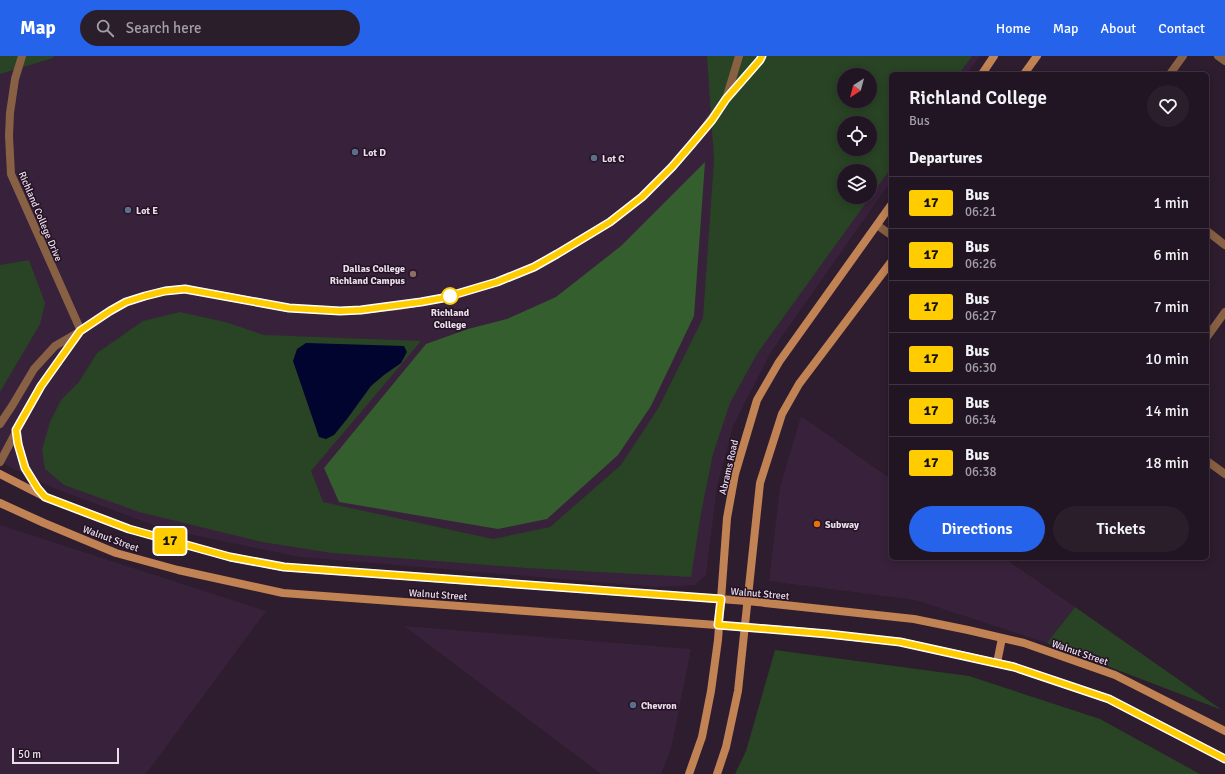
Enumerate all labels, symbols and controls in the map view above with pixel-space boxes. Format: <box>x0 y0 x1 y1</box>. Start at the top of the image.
search box <box>80 10 360 46</box>
text: Map <box>20 16 56 40</box>
icon: search <box>94 17 116 39</box>
text: Search here <box>126 19 201 37</box>
text: Home <box>996 20 1031 37</box>
text: Map <box>1053 20 1078 37</box>
text: About <box>1100 20 1136 37</box>
text: Contact <box>1158 20 1205 37</box>
north arrow <box>837 68 877 108</box>
map controls <box>837 68 877 204</box>
button: heart <box>1147 85 1189 127</box>
text: Richland College <box>909 86 1047 110</box>
text: Bus <box>909 113 930 129</box>
button: locate <box>837 116 877 156</box>
marker: Lot D <box>350 147 360 157</box>
place label: Lot D <box>363 147 386 159</box>
text: Departures <box>909 149 982 167</box>
marker: Lot C <box>589 153 599 163</box>
place label: Lot C <box>602 153 624 165</box>
button: layers <box>837 164 877 204</box>
street label: Richland College Drive <box>16 170 64 263</box>
text: Bus <box>965 186 989 204</box>
text: 17 <box>923 194 939 211</box>
text: 1 min <box>1153 194 1189 212</box>
text: 06:21 <box>965 204 997 220</box>
marker: Lot E <box>123 205 133 215</box>
place label: Lot E <box>136 205 158 217</box>
text: Bus <box>965 238 989 256</box>
text: 17 <box>923 246 939 263</box>
text: 6 min <box>1153 246 1189 264</box>
text: 06:26 <box>965 256 997 272</box>
place label: Dallas College Richland Campus <box>330 263 406 287</box>
marker: Dallas College Richland Campus <box>408 269 418 279</box>
marker: Richland College <box>441 287 459 305</box>
text: Bus <box>965 290 989 308</box>
text: 17 <box>923 298 939 315</box>
text: 7 min <box>1153 298 1189 316</box>
place label: Richland College <box>431 307 470 331</box>
text: 06:27 <box>965 308 997 324</box>
text: Bus <box>965 342 989 360</box>
text: 17 <box>923 350 939 367</box>
text: 10 min <box>1145 350 1189 368</box>
text: 06:30 <box>965 360 997 376</box>
text: Bus <box>965 394 989 412</box>
text: 17 <box>923 402 939 419</box>
text: 14 min <box>1145 402 1189 420</box>
text: 06:34 <box>965 412 997 428</box>
street label: Abrams Road <box>717 439 741 496</box>
text: Bus <box>965 446 989 464</box>
text: 17 <box>923 454 939 471</box>
text: 18 min <box>1145 454 1189 472</box>
text: 06:38 <box>965 464 997 480</box>
button: Directions <box>909 506 1045 552</box>
button: Tickets <box>1053 506 1189 552</box>
marker: Subway <box>812 519 822 529</box>
place label: Subway <box>825 519 859 531</box>
street label: Walnut Street <box>81 523 141 555</box>
line badge: 17 <box>152 528 188 554</box>
text: 17 <box>162 532 178 549</box>
street label: Walnut Street <box>730 585 790 603</box>
street label: Walnut Street <box>408 587 468 603</box>
street label: Walnut Street <box>1050 638 1110 668</box>
marker: Chevron <box>628 700 638 710</box>
place label: Chevron <box>641 700 677 712</box>
scale bar <box>12 746 119 765</box>
text: 50 m <box>18 748 41 761</box>

